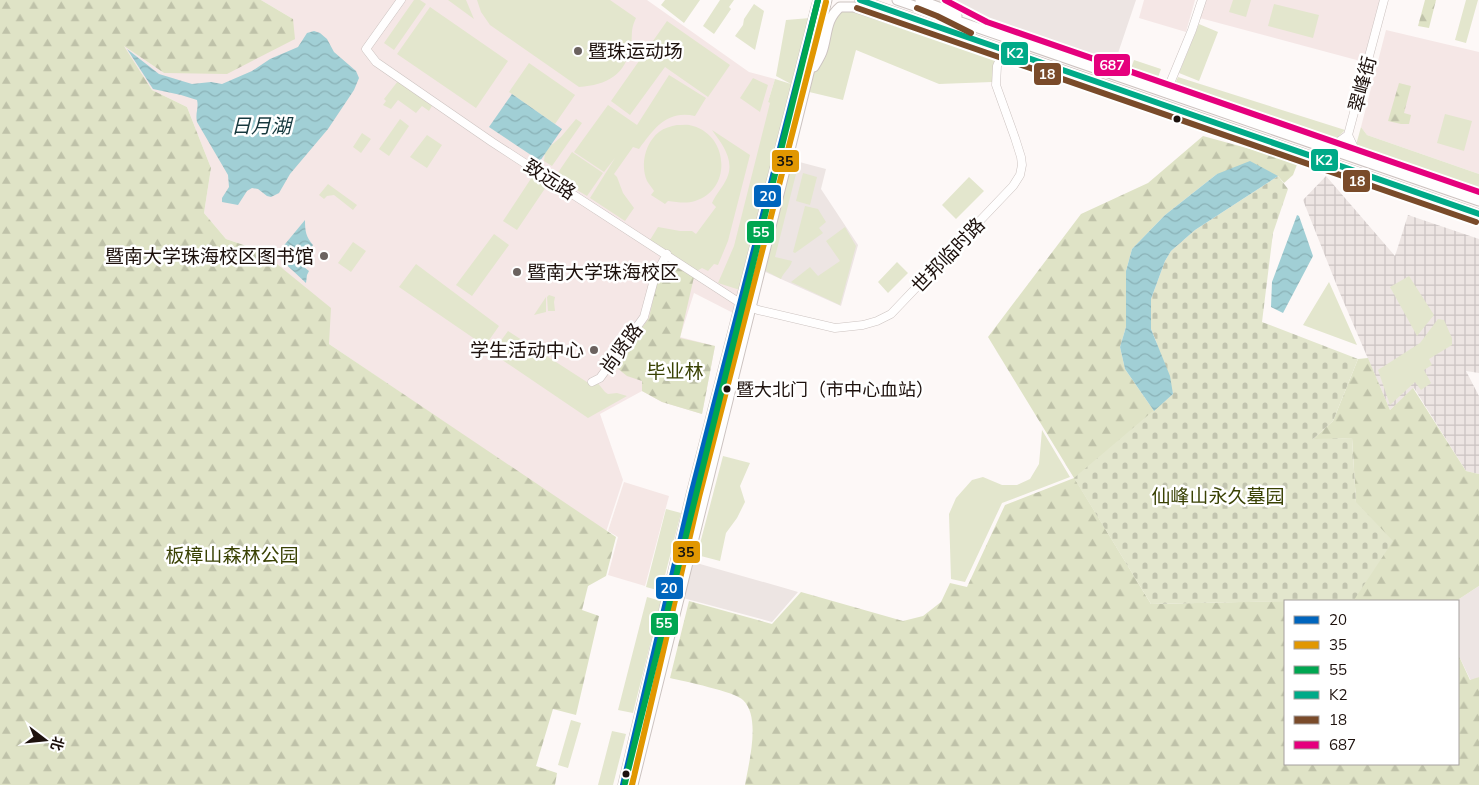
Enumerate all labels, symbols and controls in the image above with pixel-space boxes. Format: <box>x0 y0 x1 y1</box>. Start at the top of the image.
place label: 暨珠运动场 <box>588 39 683 63</box>
line badge: K2 <box>1000 41 1029 66</box>
text: K2 <box>1006 44 1024 62</box>
marker: 暨珠运动场 <box>572 45 584 57</box>
line badge: 687 <box>1093 53 1131 77</box>
street label: 翠峰街 <box>1343 53 1381 115</box>
text: 687 <box>1099 56 1125 74</box>
line badge: 18 <box>1033 62 1062 86</box>
text: 18 <box>1039 65 1055 83</box>
water label: 日月湖 <box>231 113 294 138</box>
unlabelled marker <box>1172 114 1182 124</box>
line badge: K2 <box>1310 148 1339 172</box>
line badge: 35 <box>771 149 800 173</box>
text: K2 <box>1315 151 1333 169</box>
text: 35 <box>777 152 793 170</box>
street label: 致远路 <box>520 153 580 205</box>
line badge: 18 <box>1342 169 1371 193</box>
text: 18 <box>1349 172 1365 190</box>
line badge: 20 <box>753 184 782 208</box>
text: 20 <box>760 187 776 205</box>
street label: 世邦临时路 <box>906 212 990 298</box>
line badge: 55 <box>746 220 775 244</box>
text: 55 <box>753 223 769 241</box>
place label: 暨南大学珠海校区图书馆 <box>105 244 314 268</box>
marker: 暨南大学珠海校区图书馆 <box>318 250 330 262</box>
place label: 暨南大学珠海校区 <box>527 260 679 284</box>
marker: 暨南大学珠海校区 <box>511 266 523 278</box>
street label: 尚贤路 <box>595 318 647 378</box>
place label: 学生活动中心 <box>470 338 584 362</box>
marker: 学生活动中心 <box>588 344 600 356</box>
park label: 毕业林 <box>646 359 704 383</box>
place label: 暨大北门（市中心血站） <box>736 378 934 401</box>
marker: 暨大北门（市中心血站） <box>722 384 732 394</box>
park label: 仙峰山永久墓园 <box>1151 484 1285 508</box>
line badge: 35 <box>672 540 701 564</box>
park label: 板樟山森林公园 <box>165 543 299 567</box>
text: 35 <box>678 543 694 561</box>
line badge: 20 <box>655 576 684 600</box>
text: 20 <box>661 579 677 597</box>
legend <box>1284 600 1459 765</box>
text: 20 <box>1329 610 1347 629</box>
line badge: 55 <box>650 612 679 636</box>
text: 55 <box>656 614 672 632</box>
text: 35 <box>1329 635 1347 654</box>
text: 55 <box>1329 660 1347 679</box>
text: K2 <box>1329 685 1348 704</box>
text: 18 <box>1329 710 1347 729</box>
north arrow <box>20 715 70 765</box>
text: 北 <box>47 734 68 753</box>
text: 687 <box>1329 735 1356 754</box>
unlabelled marker <box>621 769 631 779</box>

